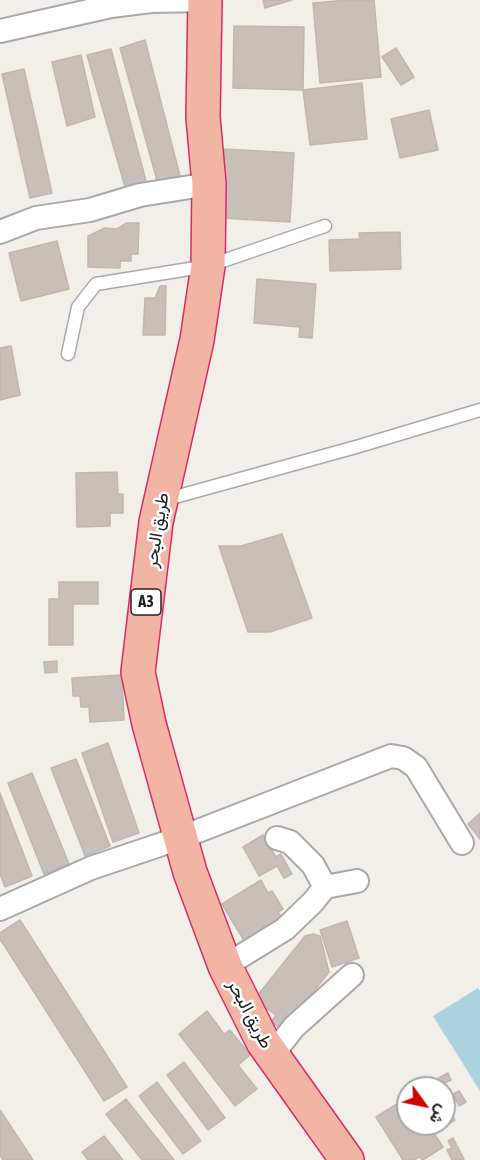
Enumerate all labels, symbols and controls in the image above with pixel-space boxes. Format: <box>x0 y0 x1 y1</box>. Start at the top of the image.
street label: طريق البحر <box>140 491 174 569</box>
road number: A3 <box>131 589 161 615</box>
street label: طريق البحر <box>223 976 277 1052</box>
north arrow <box>396 1076 456 1136</box>
text: ش <box>427 1102 452 1128</box>

